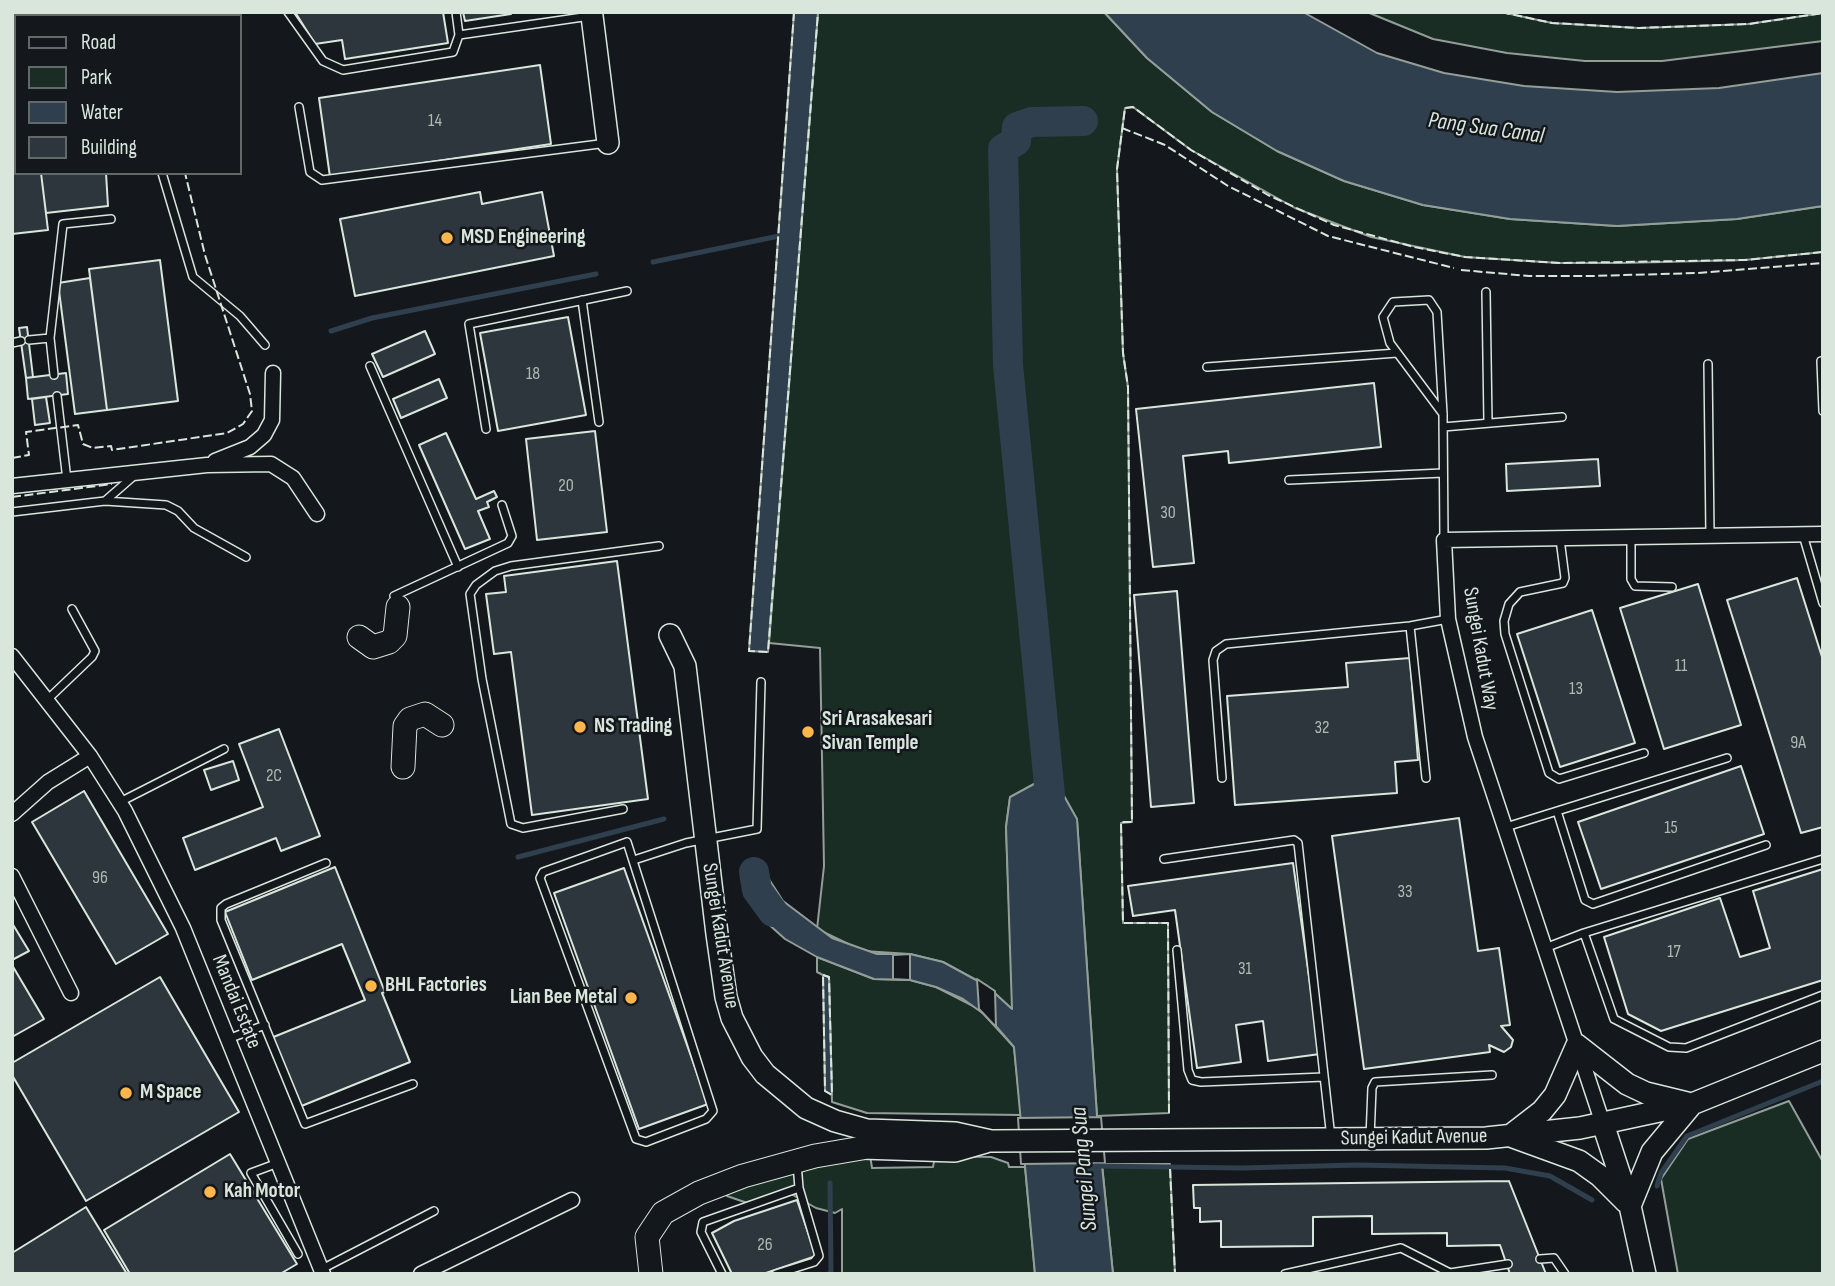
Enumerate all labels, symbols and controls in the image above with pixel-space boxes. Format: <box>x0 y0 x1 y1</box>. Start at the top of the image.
legend <box>14 14 242 175</box>
text: Road <box>81 30 116 55</box>
text: Park <box>81 65 112 90</box>
text: Water <box>81 100 123 125</box>
water label: Pang Sua Canal <box>1426 107 1546 151</box>
house number: 14 <box>428 110 442 132</box>
text: Building <box>81 135 137 160</box>
place label: MSD Engineering <box>461 225 586 251</box>
marker: MSD Engineering <box>439 230 455 246</box>
house number: 18 <box>526 363 540 385</box>
house number: 20 <box>558 475 574 497</box>
house number: 30 <box>1160 502 1176 524</box>
street label: Sungei Kadut Way <box>1457 585 1503 713</box>
house number: 11 <box>1675 655 1687 677</box>
house number: 13 <box>1569 678 1583 700</box>
place label: Sri Arasakesari Sivan Temple <box>822 707 932 757</box>
place label: NS Trading <box>594 714 672 740</box>
house number: 32 <box>1315 717 1329 739</box>
marker: NS Trading <box>572 719 588 735</box>
marker: Sri Arasakesari Sivan Temple <box>800 724 816 740</box>
house number: 9A <box>1790 732 1806 754</box>
house number: 2C <box>266 765 282 787</box>
house number: 15 <box>1664 817 1678 839</box>
street label: Sungei Kadut Avenue <box>696 862 744 1010</box>
house number: 96 <box>92 867 108 889</box>
house number: 33 <box>1397 881 1413 903</box>
house number: 17 <box>1667 941 1681 963</box>
street label: Mandai Estate <box>206 951 266 1053</box>
house number: 31 <box>1238 958 1252 980</box>
place label: BHL Factories <box>385 973 487 999</box>
marker: BHL Factories <box>363 978 379 994</box>
place label: Lian Bee Metal <box>510 985 617 1011</box>
marker: Lian Bee Metal <box>623 990 639 1006</box>
place label: M Space <box>140 1080 202 1106</box>
marker: M Space <box>118 1085 134 1101</box>
water label: Sungei Pang Sua <box>1066 1106 1104 1232</box>
street label: Sungei Kadut Avenue <box>1340 1124 1488 1152</box>
place label: Kah Motor <box>224 1179 300 1205</box>
marker: Kah Motor <box>202 1184 218 1200</box>
house number: 26 <box>757 1234 773 1256</box>

